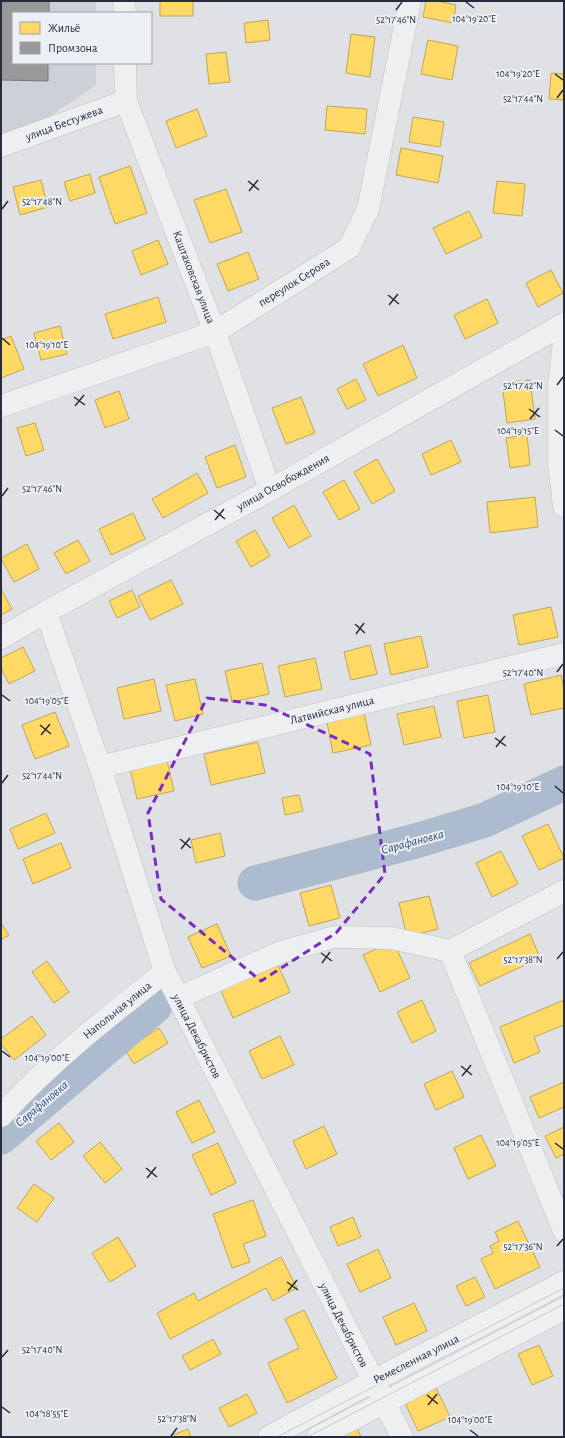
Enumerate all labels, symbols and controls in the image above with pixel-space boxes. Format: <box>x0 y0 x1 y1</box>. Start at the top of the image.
legend <box>12 12 152 64</box>
text: 104°19'20"E <box>452 14 496 24</box>
text: 52°17'46"N <box>376 15 416 25</box>
text: Жильё <box>48 22 80 34</box>
text: Промзона <box>48 42 98 54</box>
text: 104°19'20"E <box>496 69 540 79</box>
text: 52°17'44"N <box>503 94 543 104</box>
street label: улица Бестужева <box>23 103 105 144</box>
text: 52°17'48"N <box>22 197 62 207</box>
street label: Каштаковская улица <box>170 229 217 326</box>
street label: переулок Серова <box>256 255 333 310</box>
text: 104°19'10"E <box>26 340 68 350</box>
text: 52°17'42"N <box>503 381 543 391</box>
text: 104°19'15"E <box>497 426 539 436</box>
street label: улица Освобождения <box>234 452 332 514</box>
text: 52°17'46"N <box>22 484 62 494</box>
text: 52°17'40"N <box>503 668 543 678</box>
street label: Латвийская улица <box>289 694 376 727</box>
text: 104°19'05"E <box>25 696 69 706</box>
text: 52°17'44"N <box>22 771 62 781</box>
text: 104°19'10"E <box>497 782 539 792</box>
water label: Сарафановка <box>380 828 446 857</box>
text: 52°17'38"N <box>503 955 543 965</box>
street label: Напольная улица <box>81 979 154 1042</box>
street label: улица Декабристов <box>169 991 224 1081</box>
text: 104°19'00"E <box>25 1053 69 1063</box>
water label: Сарафановка <box>13 1078 71 1130</box>
text: 104°19'05"E <box>496 1138 540 1148</box>
text: 52°17'36"N <box>503 1242 543 1252</box>
street label: улица Декабристов <box>316 1280 371 1370</box>
street label: Ремесленная улица <box>371 1332 462 1387</box>
text: 52°17'40"N <box>22 1345 62 1355</box>
text: 104°18'55"E <box>26 1409 68 1419</box>
text: 52°17'38"N <box>157 1414 197 1424</box>
text: 104°19'00"E <box>448 1415 492 1425</box>

